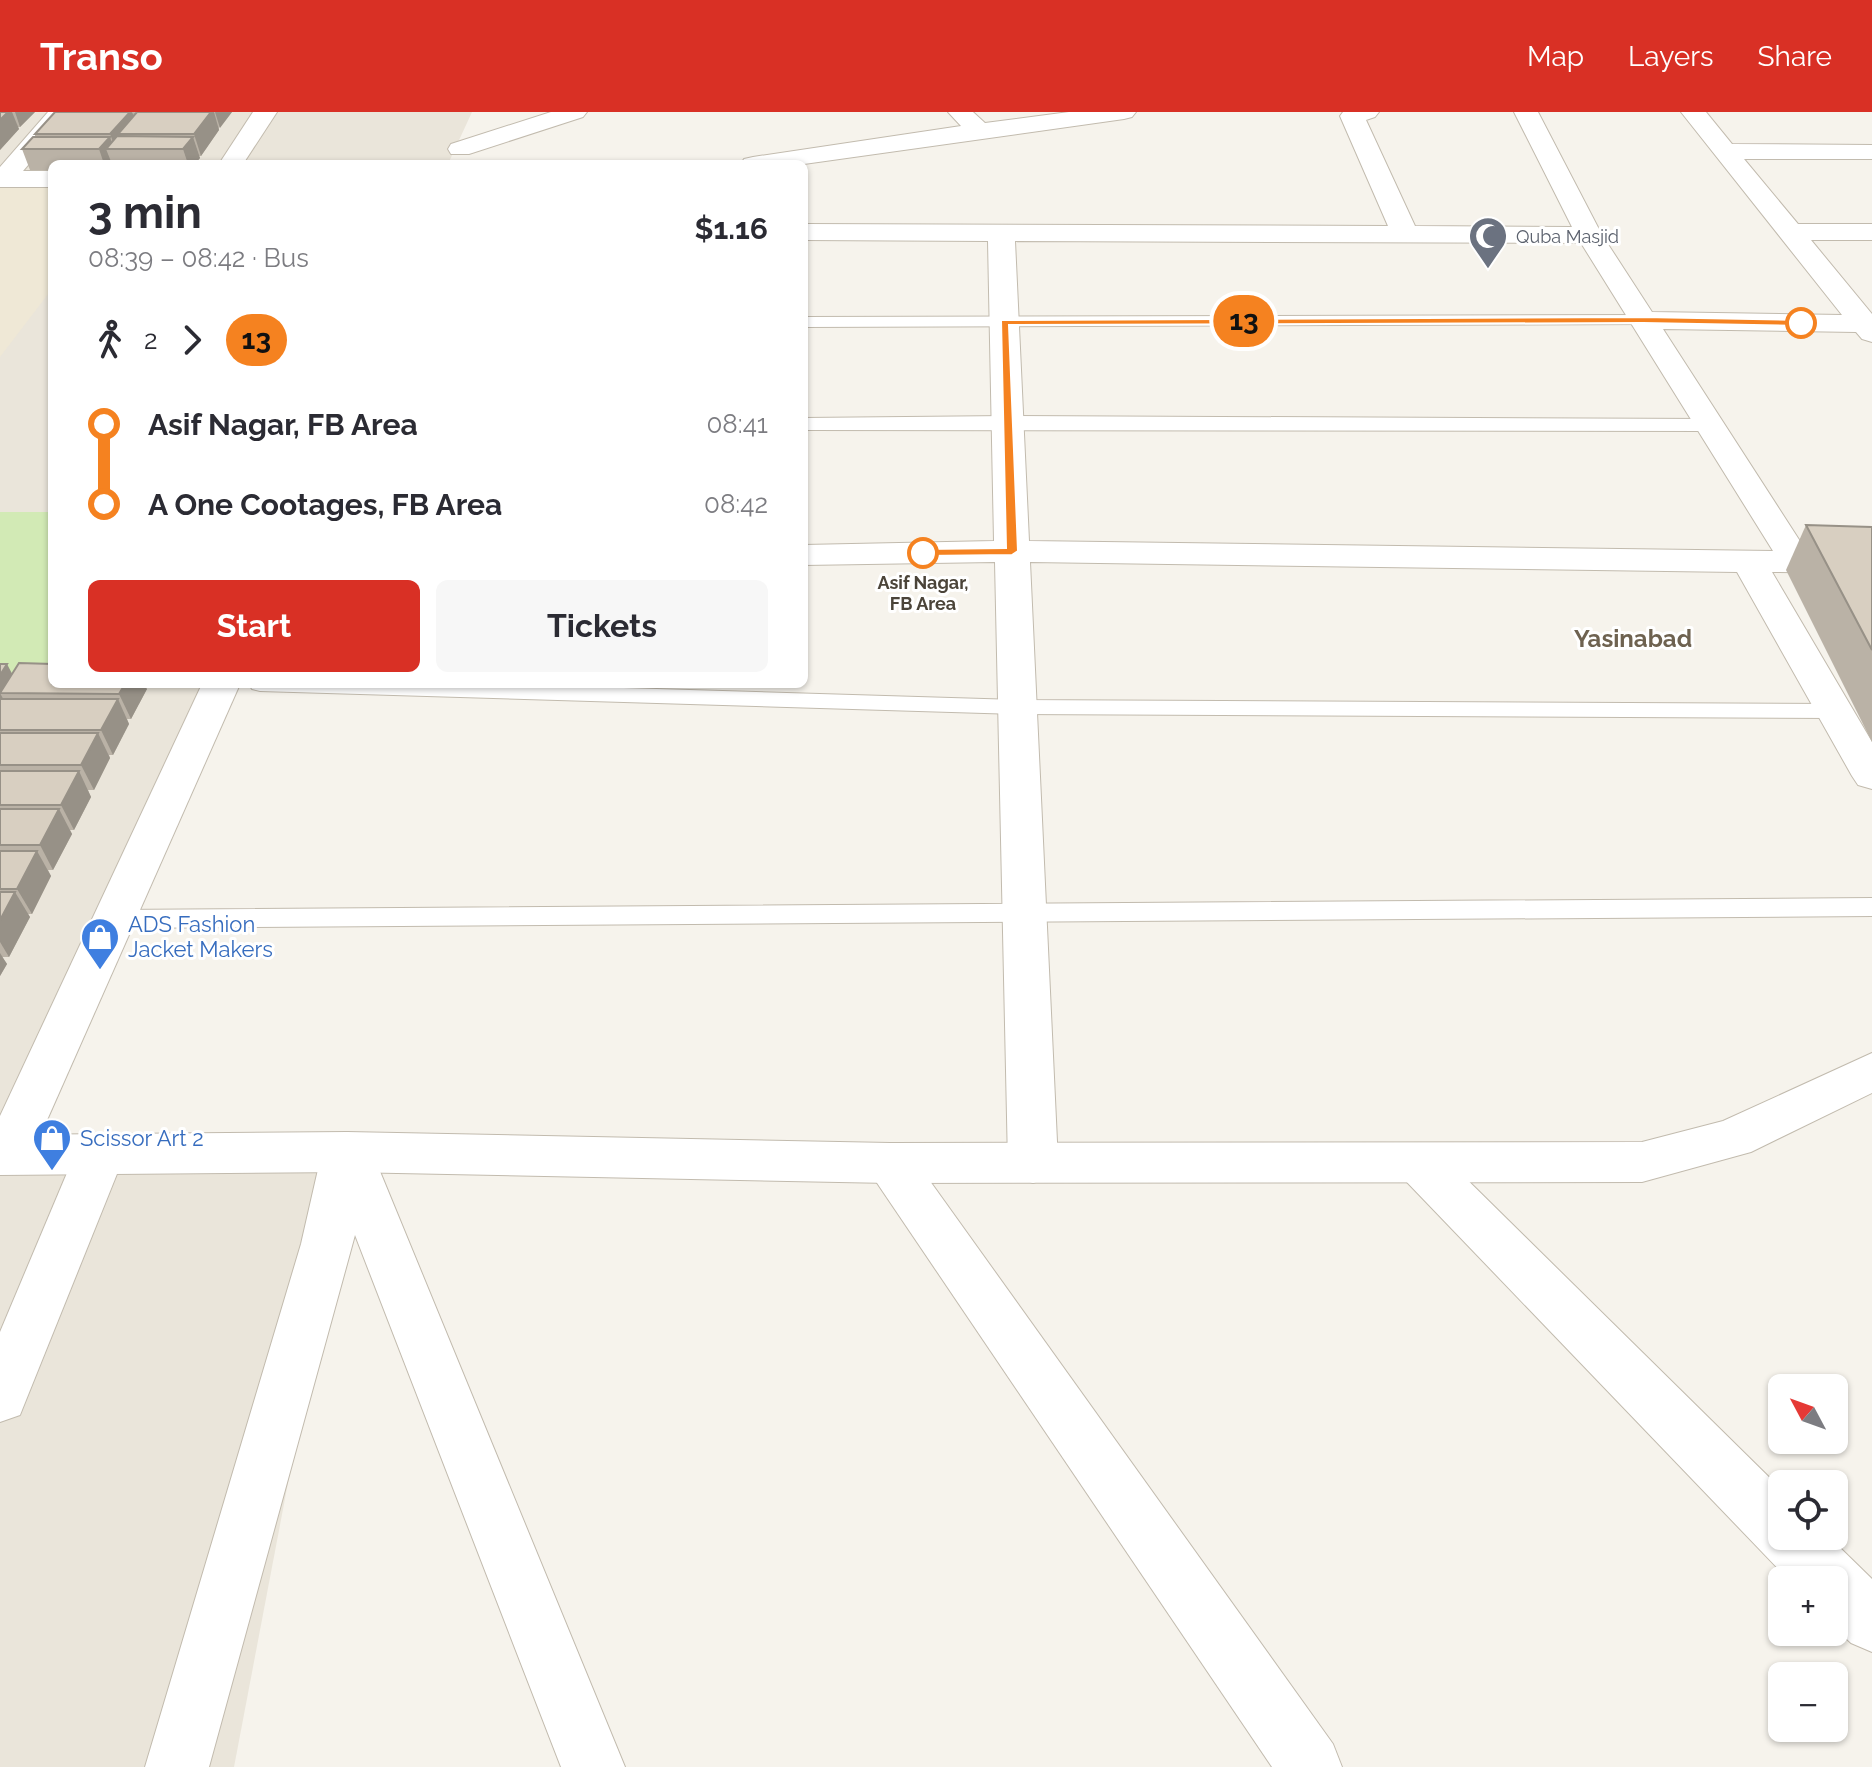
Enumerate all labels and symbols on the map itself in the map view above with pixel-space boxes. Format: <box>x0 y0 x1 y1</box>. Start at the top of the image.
mosque icon: Quba Masjid <box>1467 215 1509 270</box>
place label: Quba Masjid <box>1516 226 1619 247</box>
line badge: 13 <box>1208 295 1280 347</box>
unlabelled marker <box>1786 308 1816 338</box>
marker: Asif Nagar, FB Area <box>908 538 938 568</box>
place label: Asif Nagar, FB Area <box>877 572 969 614</box>
district label: Yasinabad <box>1574 624 1692 653</box>
place label: ADS Fashion Jacket Makers <box>128 911 273 962</box>
shop icon: ADS Fashion Jacket Makers <box>79 916 121 971</box>
shop icon: Scissor Art 2 <box>31 1117 73 1172</box>
place label: Scissor Art 2 <box>80 1125 204 1151</box>
north arrow <box>1768 1374 1848 1454</box>

